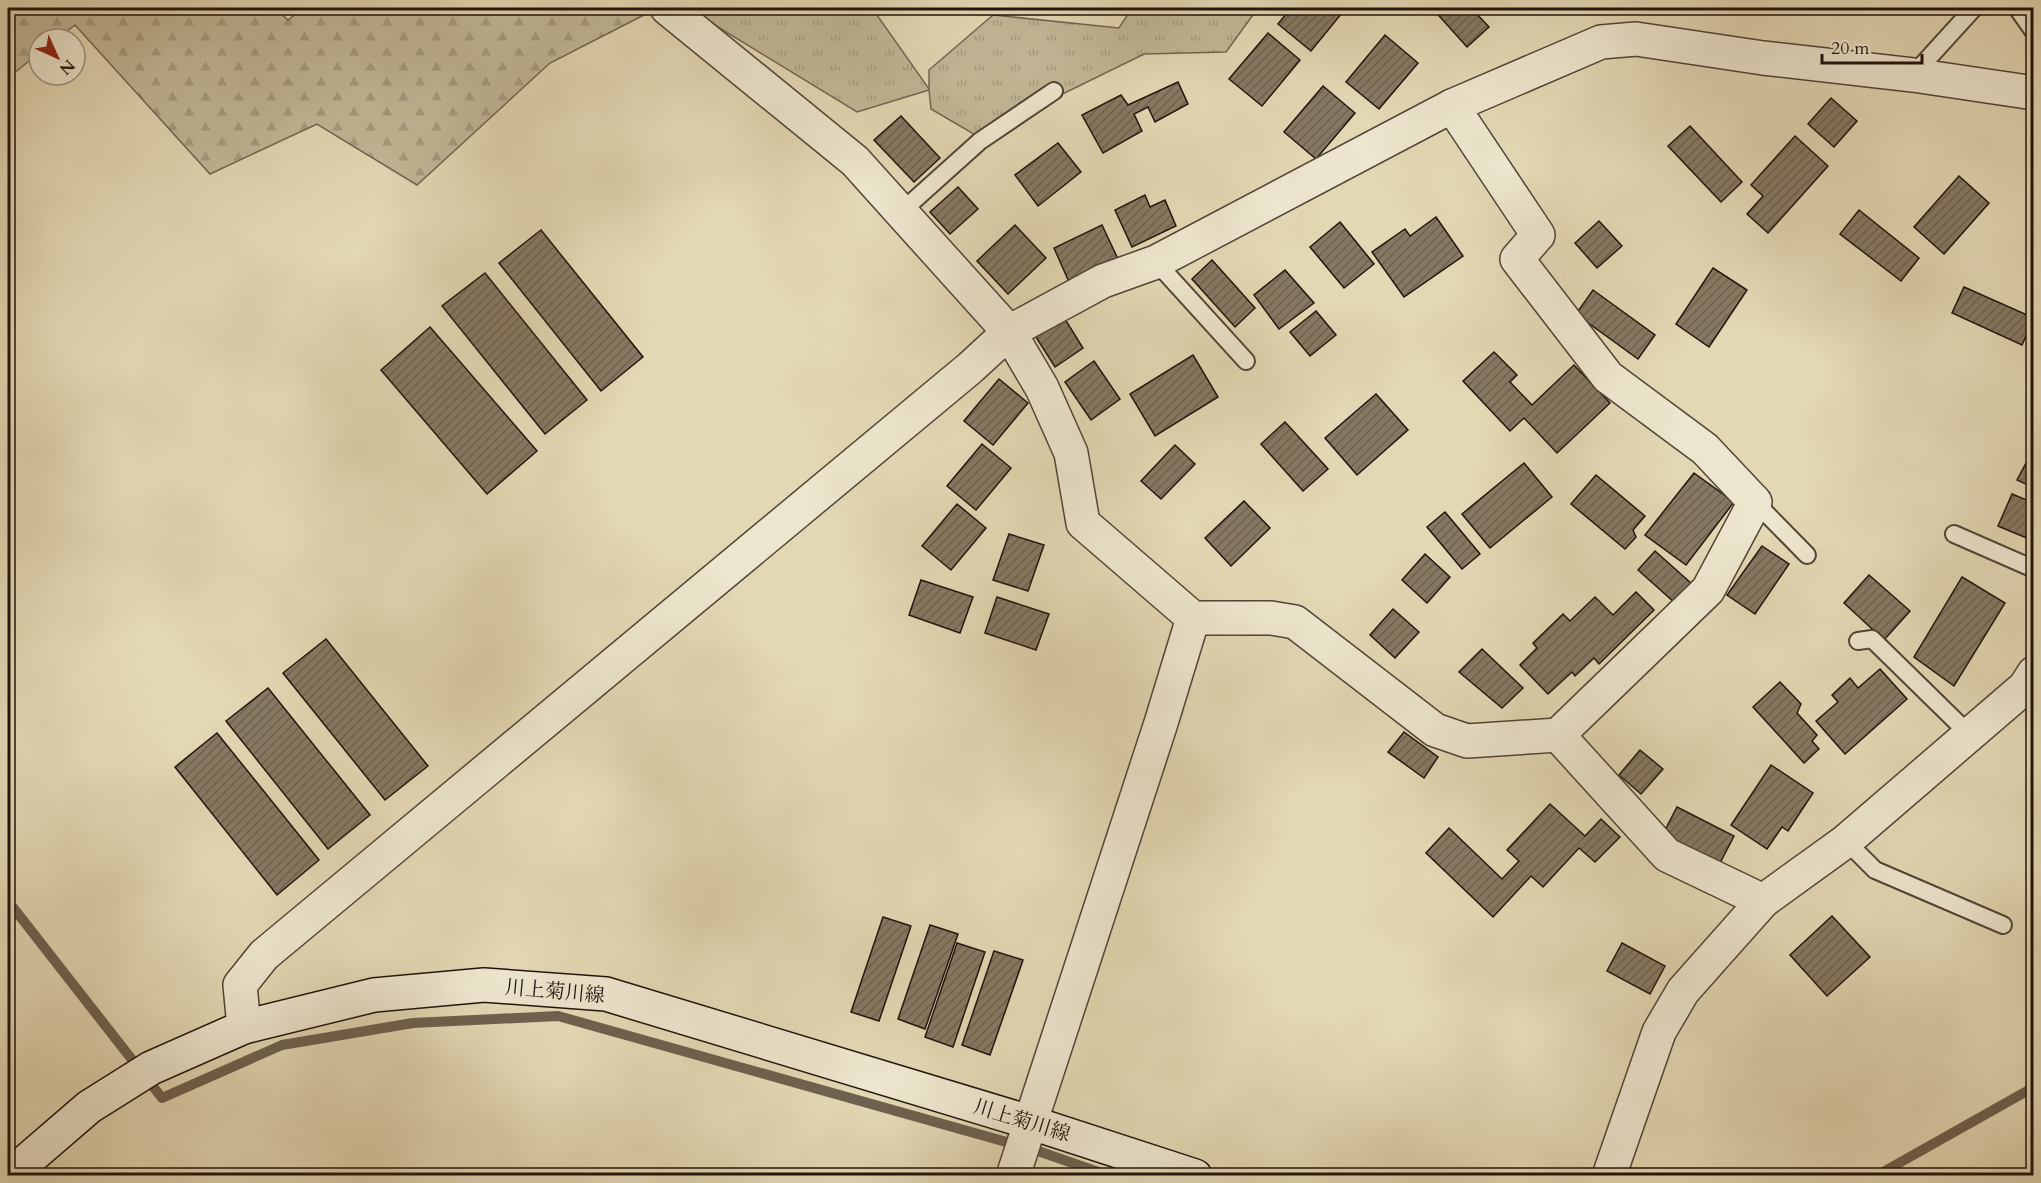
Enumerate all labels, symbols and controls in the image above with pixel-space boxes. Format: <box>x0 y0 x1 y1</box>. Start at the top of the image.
north arrow <box>27 27 87 87</box>
scale bar <box>1822 27 1922 65</box>
text: 20 m <box>1831 36 1870 61</box>
text: N <box>54 54 80 80</box>
street label: 川上菊川線 <box>504 974 606 1009</box>
street label: 川上菊川線 <box>970 1093 1074 1148</box>

